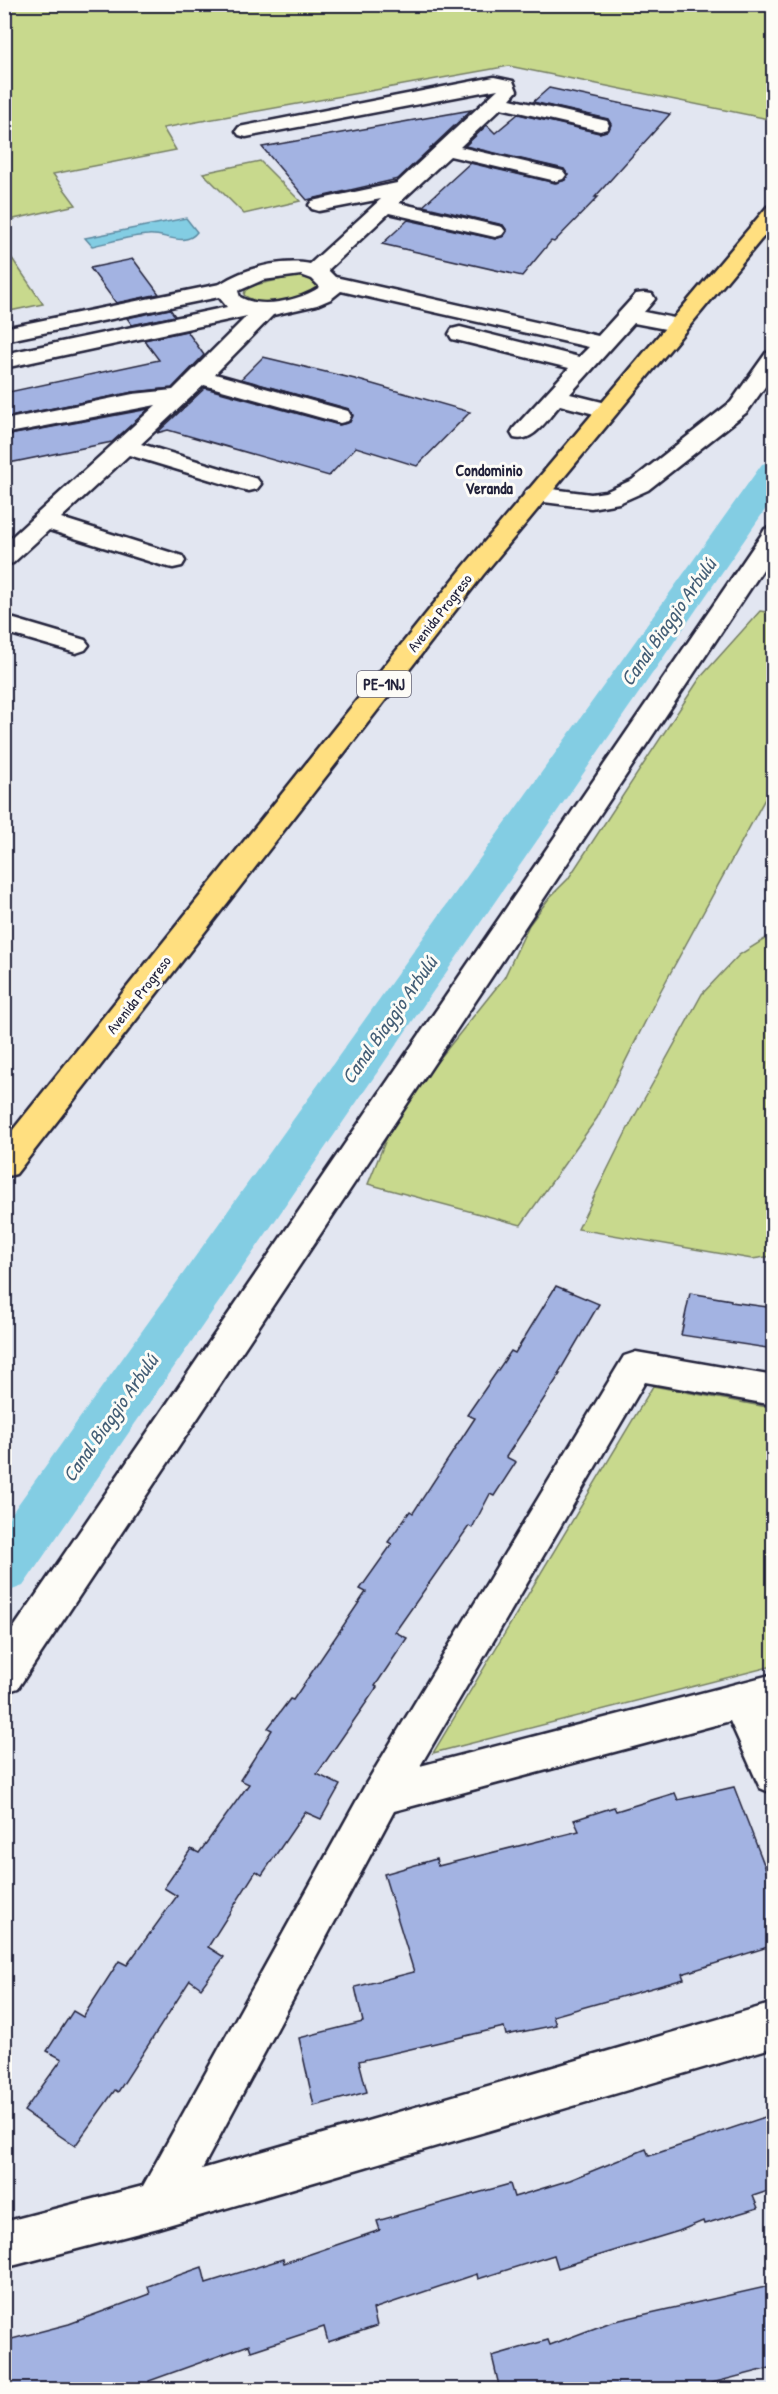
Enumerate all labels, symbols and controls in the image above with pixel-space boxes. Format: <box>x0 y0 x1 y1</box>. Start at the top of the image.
district label: Condominio Veranda <box>456 459 523 499</box>
water label: Canal Biaggio Arbulú <box>614 551 724 691</box>
street label: Avenida Progreso <box>402 569 477 656</box>
road number: PE-1NJ <box>357 671 411 697</box>
water label: Canal Biaggio Arbulú <box>335 949 445 1089</box>
street label: Avenida Progreso <box>101 951 176 1038</box>
water label: Canal Biaggio Arbulú <box>56 1347 166 1487</box>

